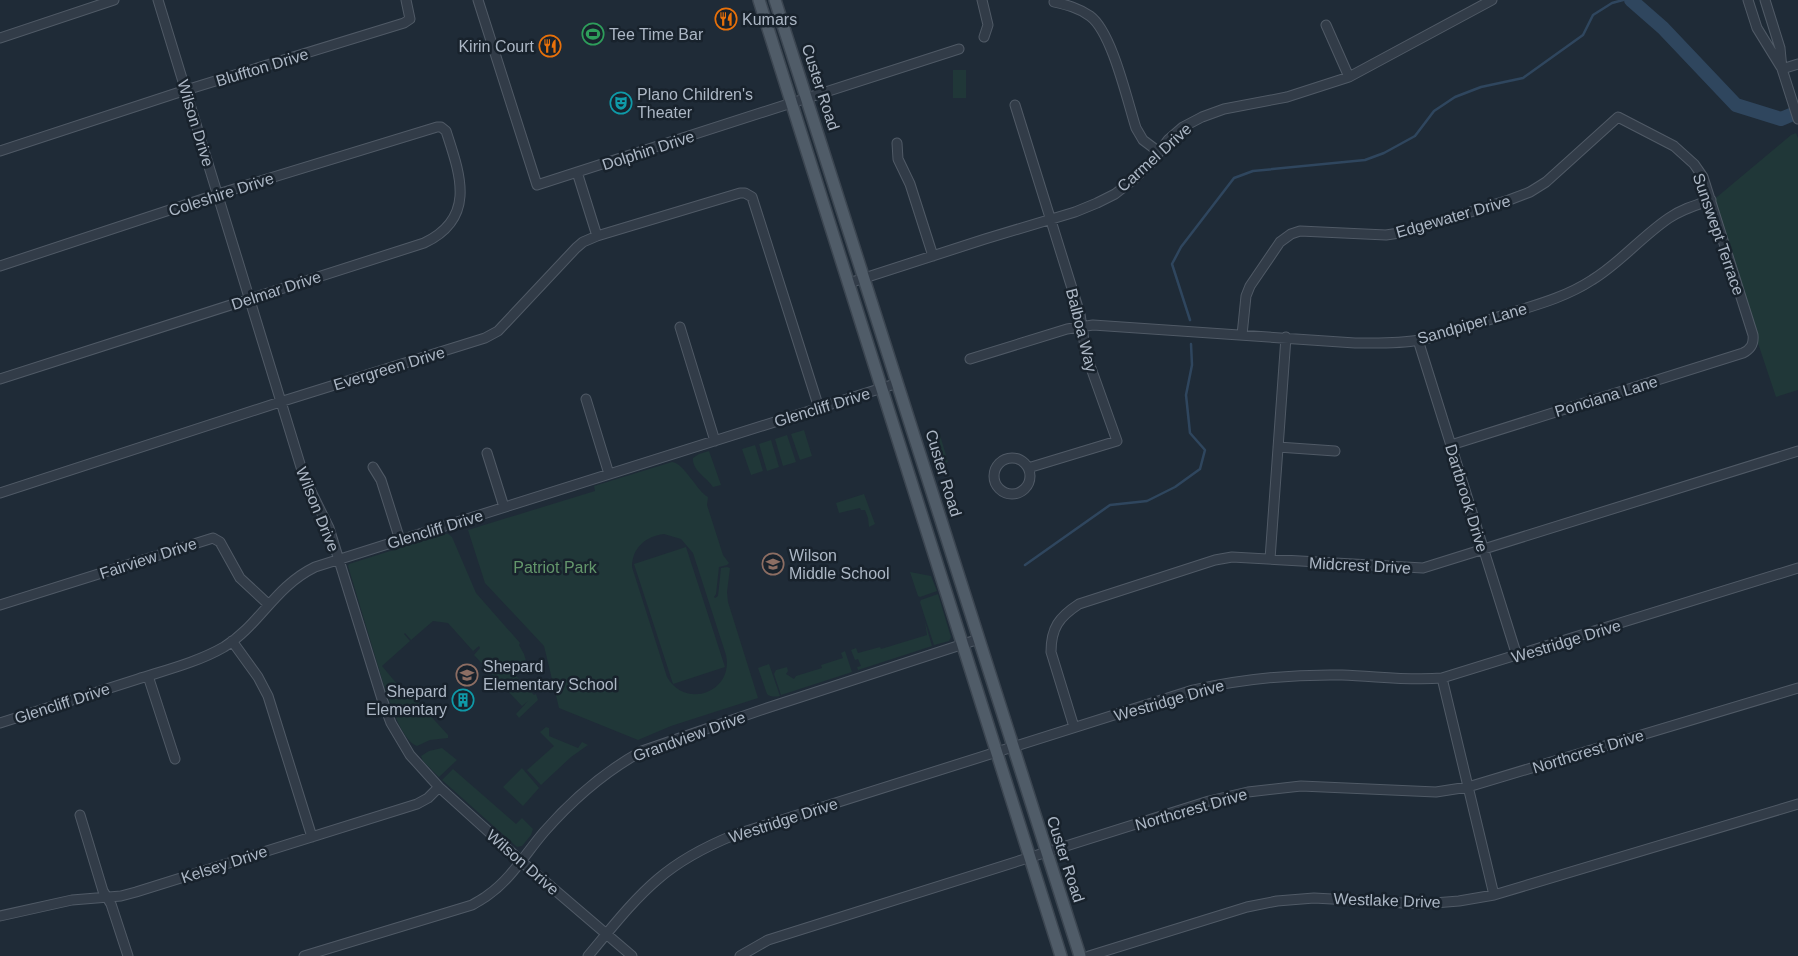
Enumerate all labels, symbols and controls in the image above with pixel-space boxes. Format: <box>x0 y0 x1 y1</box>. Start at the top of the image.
restaurant icon: Kumars <box>714 7 738 31</box>
place label: Kumars <box>742 11 797 28</box>
sports icon: Tee Time Bar <box>581 22 605 46</box>
place label: Tee Time Bar <box>609 26 704 43</box>
restaurant icon: Kirin Court <box>538 34 562 58</box>
place label: Kirin Court <box>458 38 535 55</box>
street label: Custer Road <box>799 42 842 132</box>
street label: Bluffton Drive <box>214 45 311 90</box>
street label: Wilson Drive <box>174 78 217 169</box>
place label: Plano Children's Theater <box>637 86 753 121</box>
theatre icon: Plano Children's Theater <box>609 91 633 115</box>
street label: Carmel Drive <box>1114 120 1195 195</box>
street label: Dolphin Drive <box>600 128 697 173</box>
street label: Coleshire Drive <box>167 169 276 219</box>
street label: Sunswept Terrace <box>1690 171 1747 297</box>
street label: Edgewater Drive <box>1394 192 1512 241</box>
street label: Delmar Drive <box>229 268 323 313</box>
street label: Balboa Way <box>1063 287 1100 374</box>
street label: Sandpiper Lane <box>1415 300 1529 347</box>
street label: Evergreen Drive <box>331 343 447 394</box>
street label: Ponciana Lane <box>1553 373 1660 420</box>
street label: Glencliff Drive <box>772 385 872 430</box>
street label: Custer Road <box>922 428 965 519</box>
street label: Dartbrook Drive <box>1442 442 1491 554</box>
street label: Wilson Drive <box>293 464 342 554</box>
street label: Glencliff Drive <box>385 507 485 552</box>
street label: Fairview Drive <box>97 535 199 582</box>
place label: Wilson Middle School <box>789 547 890 582</box>
school or university icon: Wilson Middle School <box>761 552 785 576</box>
street label: Midcrest Drive <box>1308 554 1412 577</box>
park label: Patriot Park <box>513 559 598 576</box>
street label: Westridge Drive <box>1509 617 1623 666</box>
place label: Shepard Elementary School <box>483 658 617 693</box>
school or university icon: Shepard Elementary School <box>455 663 479 687</box>
street label: Westridge Drive <box>1112 677 1226 724</box>
street label: Glencliff Drive <box>12 680 112 727</box>
place label: Shepard Elementary <box>366 683 447 718</box>
building icon: Shepard Elementary <box>451 688 475 712</box>
street label: Grandview Drive <box>631 708 748 765</box>
street label: Northcrest Drive <box>1530 726 1646 777</box>
street label: Northcrest Drive <box>1133 785 1249 834</box>
street label: Westridge Drive <box>727 795 840 846</box>
street label: Custer Road <box>1044 814 1087 904</box>
street label: Wilson Drive <box>483 827 562 898</box>
street label: Kelsey Drive <box>179 842 270 886</box>
street label: Westlake Drive <box>1333 890 1441 911</box>

